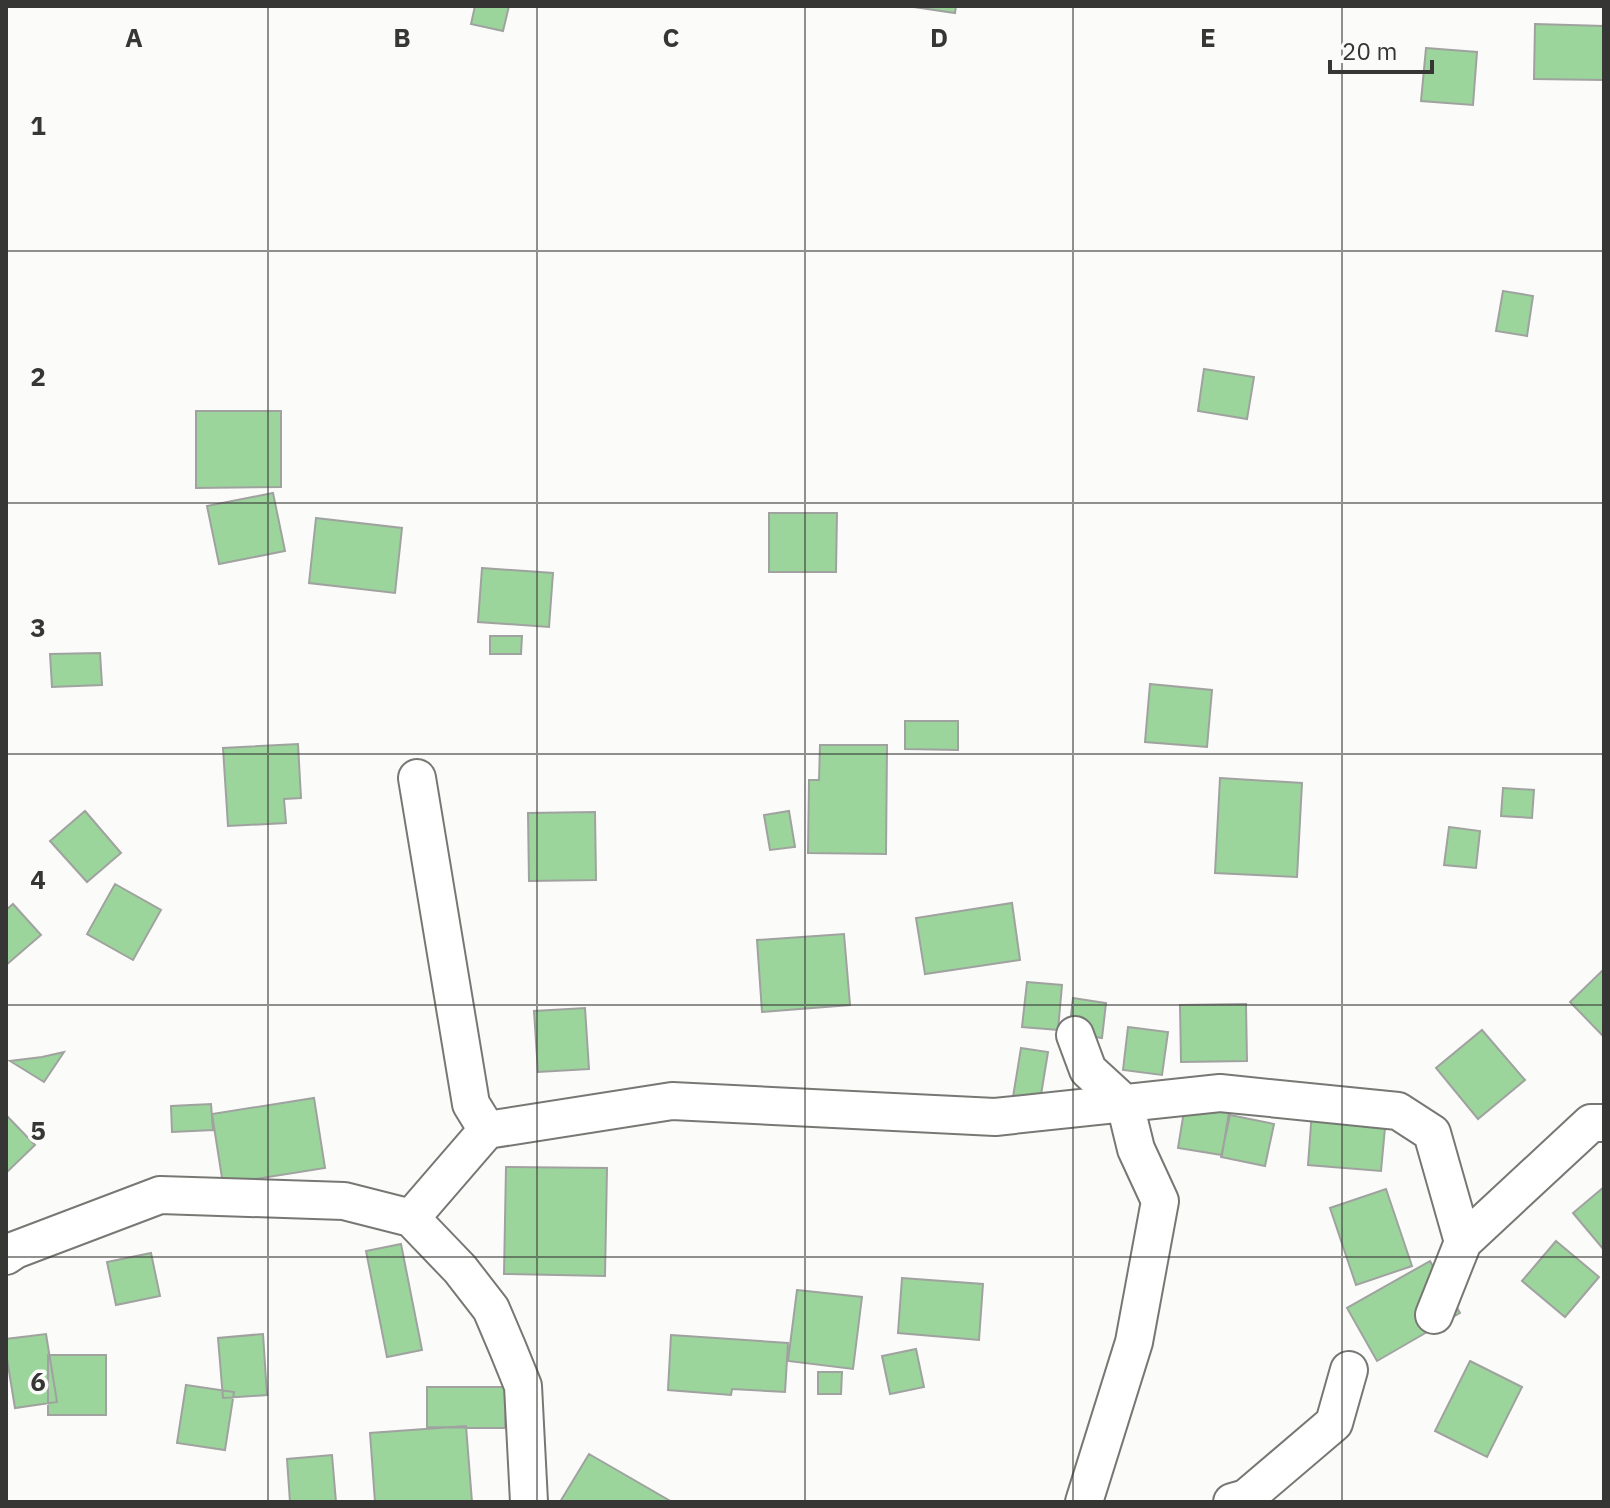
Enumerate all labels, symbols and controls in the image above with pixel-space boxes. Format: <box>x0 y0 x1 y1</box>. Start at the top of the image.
text: A <box>125 20 143 54</box>
text: B <box>393 20 411 54</box>
text: C <box>663 20 680 54</box>
text: D <box>930 20 948 54</box>
text: E <box>1200 20 1216 54</box>
scale bar <box>1330 24 1432 74</box>
text: 20 m <box>1342 35 1397 67</box>
text: 1 <box>30 108 46 142</box>
text: 2 <box>30 359 46 393</box>
text: 3 <box>30 610 46 644</box>
text: 4 <box>30 862 46 896</box>
text: 5 <box>30 1113 46 1147</box>
text: 6 <box>30 1364 46 1398</box>

